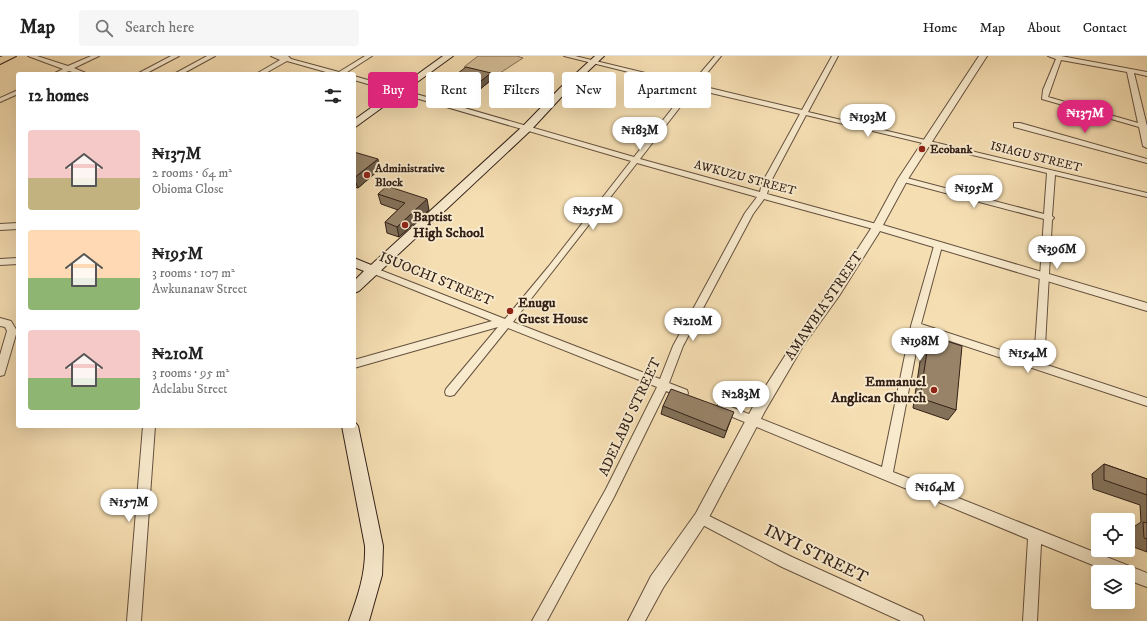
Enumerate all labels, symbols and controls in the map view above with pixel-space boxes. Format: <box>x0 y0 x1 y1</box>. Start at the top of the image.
search box <box>79 10 359 46</box>
text: Map <box>20 16 55 39</box>
icon: search <box>93 17 115 39</box>
text: Search here <box>125 18 194 37</box>
text: Home <box>923 19 957 37</box>
text: Map <box>979 19 1005 37</box>
text: About <box>1027 19 1061 37</box>
text: Contact <box>1083 19 1127 37</box>
chip: Buy <box>368 72 418 108</box>
chip: Rent <box>426 72 481 108</box>
chip: Filters <box>489 72 554 108</box>
chip: New <box>562 72 616 108</box>
chip: Apartment <box>624 72 711 108</box>
text: 12 homes <box>28 85 89 107</box>
icon: filters <box>322 85 344 107</box>
pin: ₦137M <box>1057 100 1113 134</box>
pin: ₦193M <box>840 104 896 138</box>
text: ₦137M <box>1066 105 1104 121</box>
text: ₦193M <box>849 109 887 125</box>
pin: ₦183M <box>612 117 668 151</box>
text: ₦183M <box>621 122 659 138</box>
street label: ISIAGU STREET <box>989 138 1083 176</box>
place label: Ecobank <box>930 142 973 157</box>
text: ₦137M <box>152 143 201 165</box>
marker: Ecobank <box>917 144 927 154</box>
icon: home <box>60 146 108 194</box>
street label: AWKUZU STREET <box>692 157 798 199</box>
place label: Administrative Block <box>374 161 445 190</box>
text: 2 rooms · 64 m² <box>152 165 232 181</box>
marker: Administrative Block <box>362 170 372 180</box>
pin: ₦195M <box>946 175 1002 209</box>
text: ₦195M <box>955 180 993 196</box>
text: Obioma Close <box>152 181 224 197</box>
pin: ₦255M <box>565 197 621 231</box>
text: ₦255M <box>573 202 613 218</box>
place label: Baptist High School <box>413 208 485 242</box>
marker: Baptist High School <box>400 220 410 230</box>
pin: ₦396M <box>1029 236 1085 270</box>
text: ₦396M <box>1037 241 1077 257</box>
text: ₦195M <box>152 243 203 265</box>
icon: home <box>60 246 108 294</box>
street label: ISUOCHI STREET <box>376 248 496 310</box>
street label: AMAWBIA STREET <box>781 248 867 364</box>
text: 3 rooms · 107 m² <box>152 265 235 281</box>
text: Awkunanaw Street <box>152 281 247 297</box>
place label: Enugu Guest House <box>518 294 588 328</box>
marker: Enugu Guest House <box>505 306 515 316</box>
pin: ₦210M <box>665 308 721 342</box>
text: ₦210M <box>673 313 713 329</box>
pin: ₦198M <box>892 328 948 362</box>
text: ₦198M <box>901 333 940 349</box>
pin: ₦154M <box>1000 340 1056 374</box>
text: ₦210M <box>152 343 204 365</box>
text: ₦154M <box>1008 345 1048 361</box>
icon: home <box>60 346 108 394</box>
street label: ADELABU STREET <box>595 355 665 479</box>
text: 3 rooms · 95 m² <box>152 365 229 381</box>
place label: Emmanuel Anglican Church <box>830 373 927 407</box>
text: Adelabu Street <box>152 381 227 397</box>
pin: ₦283M <box>713 381 769 415</box>
marker: Emmanuel Anglican Church <box>929 385 939 395</box>
text: ₦283M <box>721 386 761 402</box>
pin: ₦164M <box>907 474 963 508</box>
text: ₦164M <box>915 479 955 495</box>
pin: ₦157M <box>101 489 157 523</box>
text: ₦157M <box>109 494 149 510</box>
map controls <box>1091 513 1135 609</box>
button: locate <box>1091 513 1135 557</box>
street label: INYI STREET <box>761 519 872 589</box>
button: layers <box>1091 565 1135 609</box>

